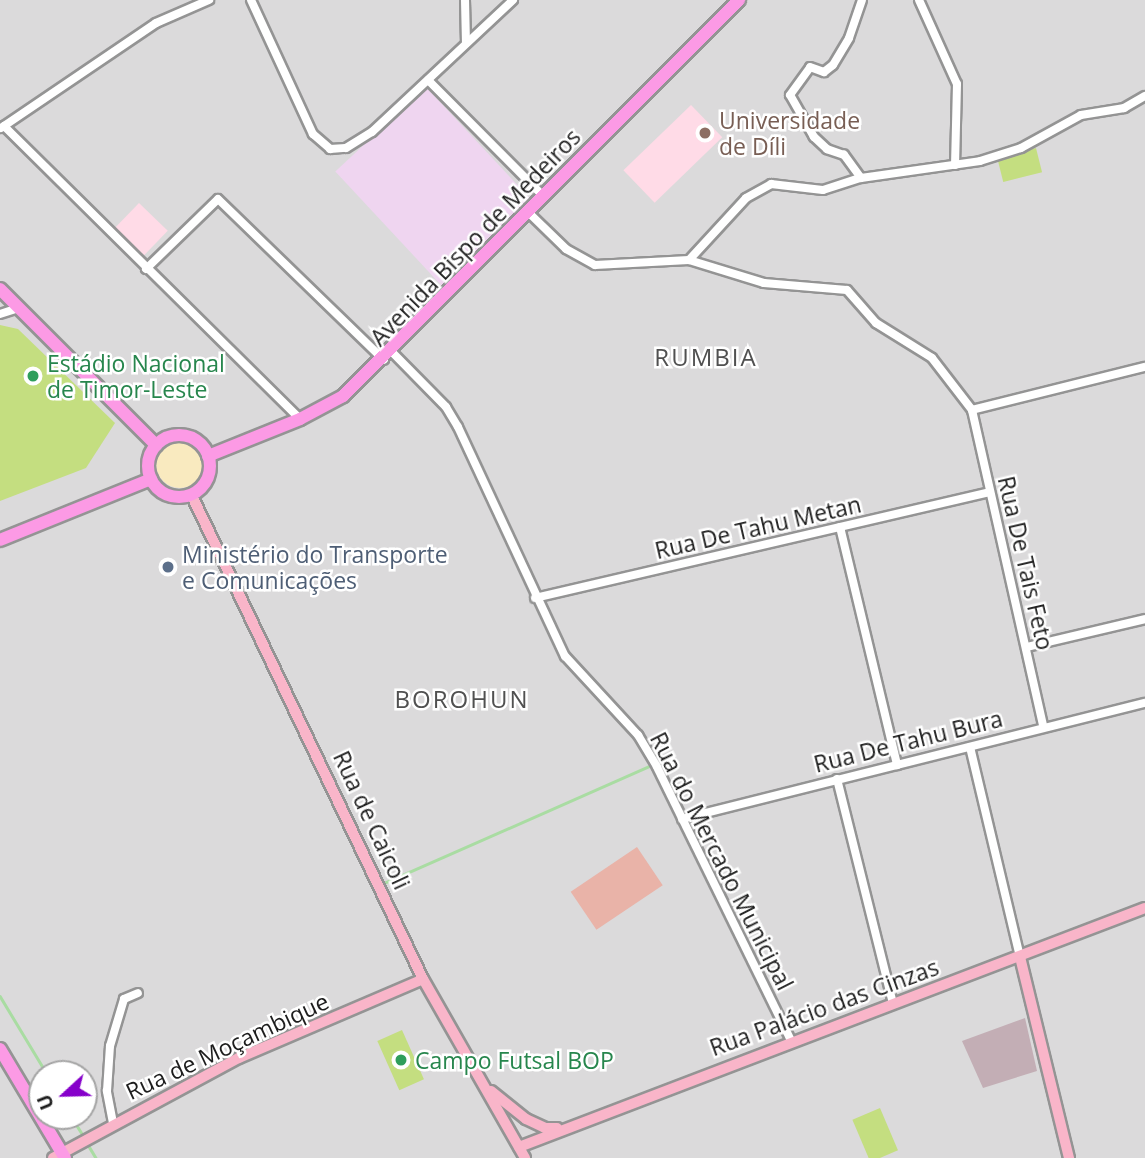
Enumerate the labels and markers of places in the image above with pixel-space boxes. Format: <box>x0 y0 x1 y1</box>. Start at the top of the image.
place label: Universidade de Díli <box>719 106 860 160</box>
marker: Universidade de Díli <box>697 125 713 141</box>
place label: Estádio Nacional de Timor-Leste <box>47 349 225 403</box>
marker: Estádio Nacional de Timor-Leste <box>25 368 41 384</box>
place label: Ministério do Transporte e Comunicações <box>182 540 448 594</box>
marker: Ministério do Transporte e Comunicações <box>160 559 176 575</box>
place label: Campo Futsal BOP <box>415 1046 614 1074</box>
marker: Campo Futsal BOP <box>393 1052 409 1068</box>

